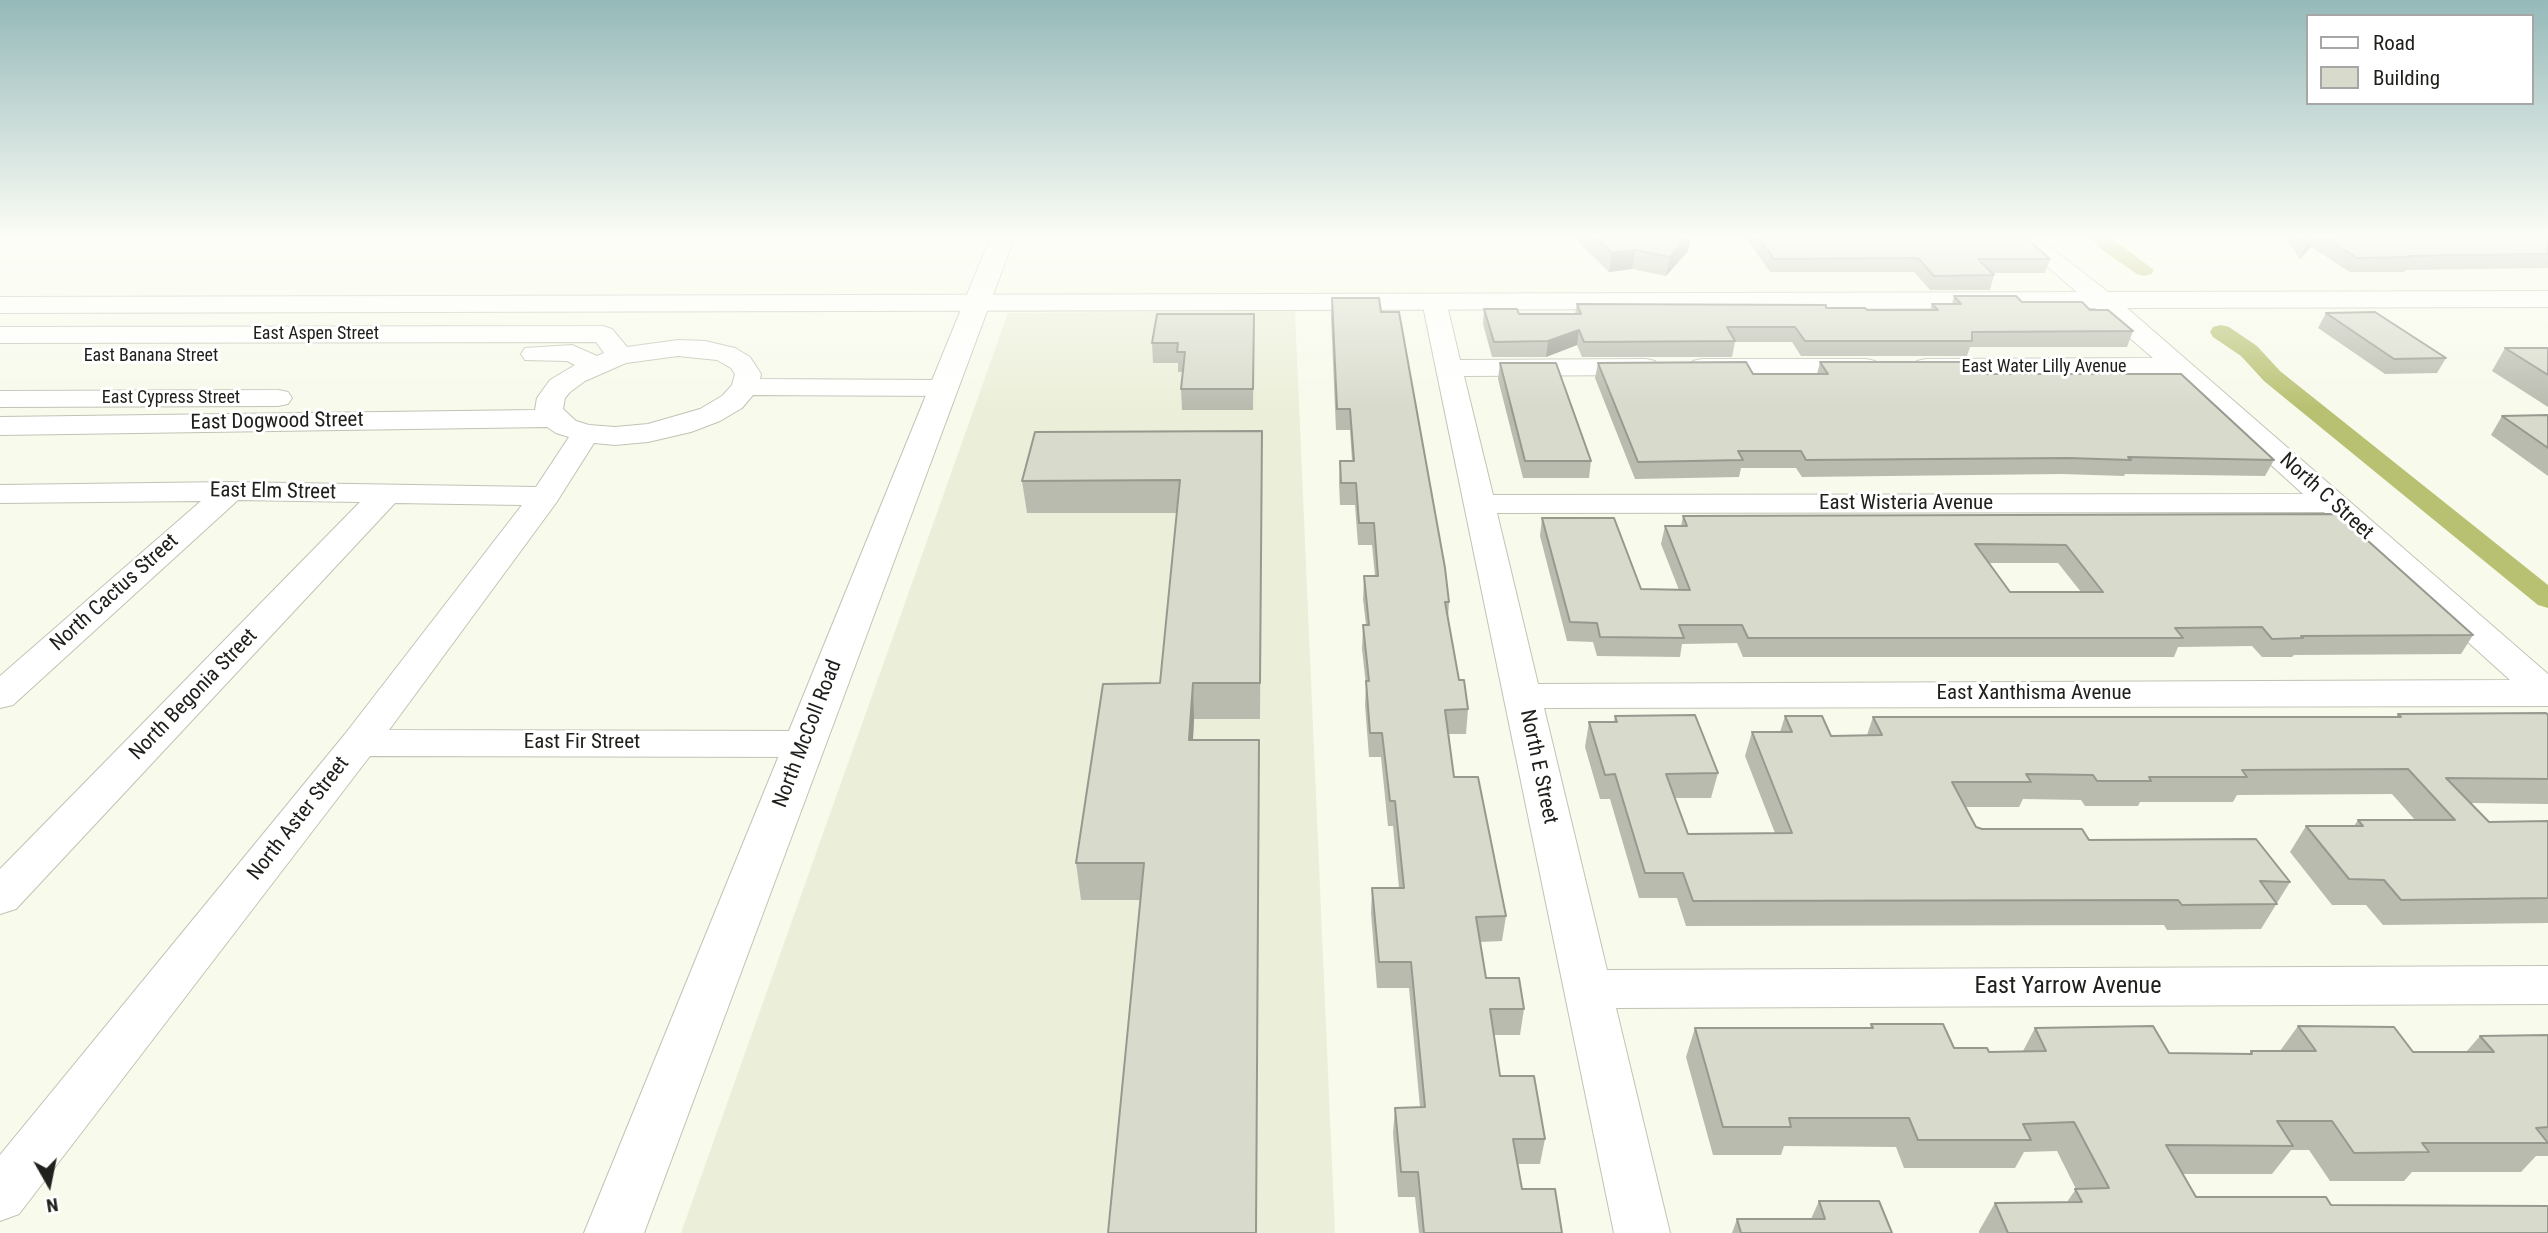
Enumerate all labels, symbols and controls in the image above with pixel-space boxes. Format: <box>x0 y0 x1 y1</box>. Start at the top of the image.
legend <box>2306 14 2534 105</box>
text: Road <box>2373 31 2415 55</box>
text: Building <box>2373 66 2440 90</box>
street label: East Aspen Street <box>253 323 379 345</box>
street label: East Banana Street <box>84 345 218 367</box>
street label: East Water Lilly Avenue <box>1961 356 2127 378</box>
street label: East Cypress Street <box>102 387 240 409</box>
street label: East Dogwood Street <box>190 408 364 436</box>
street label: North C Street <box>2274 448 2378 546</box>
street label: East Elm Street <box>210 478 336 506</box>
street label: East Wisteria Avenue <box>1819 491 1993 517</box>
street label: North Cactus Street <box>46 529 184 657</box>
street label: North Begonia Street <box>125 624 263 766</box>
street label: North McColl Road <box>768 657 848 811</box>
street label: East Xanthisma Avenue <box>1937 681 2131 707</box>
street label: North E Street <box>1514 708 1562 826</box>
street label: East Fir Street <box>524 730 640 756</box>
street label: North Aster Street <box>243 752 355 886</box>
street label: East Yarrow Avenue <box>1975 973 2161 1001</box>
north arrow <box>14 1149 84 1219</box>
text: N <box>45 1193 60 1218</box>

